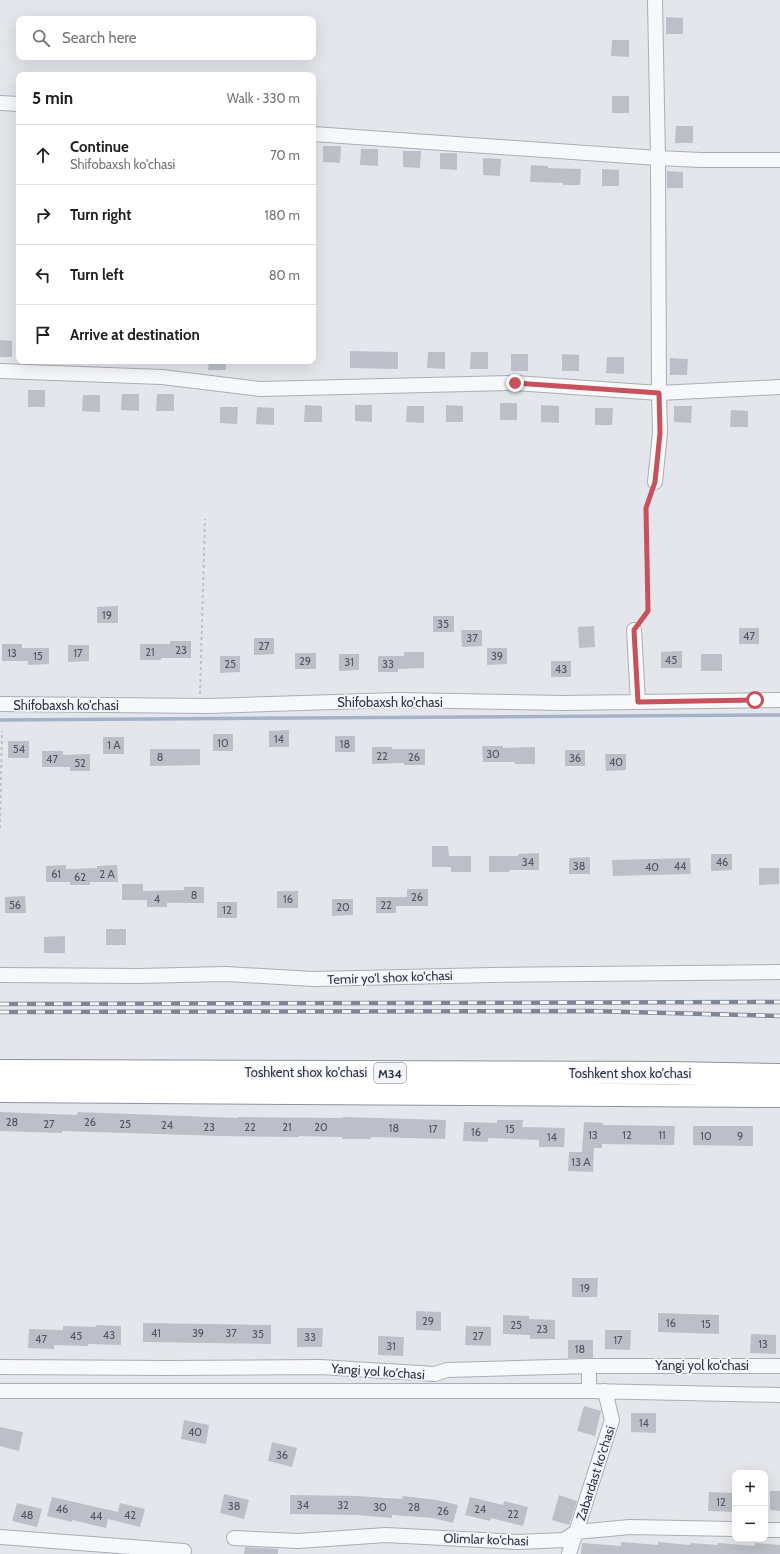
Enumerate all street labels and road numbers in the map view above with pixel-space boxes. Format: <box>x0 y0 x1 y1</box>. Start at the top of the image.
street label: Shifobaxsh ko'chasi <box>337 694 443 710</box>
street label: Shifobaxsh ko'chasi <box>13 697 119 713</box>
street label: Temir yo'l shox ko'chasi <box>327 967 453 987</box>
road number: M34 <box>374 1063 406 1083</box>
street label: Toshkent shox ko'chasi <box>245 1064 367 1080</box>
street label: Toshkent shox ko'chasi <box>569 1065 691 1081</box>
street label: Yangi yol ko'chasi <box>654 1357 749 1373</box>
street label: Yangi yol ko'chasi <box>330 1360 425 1382</box>
street label: Zabardast ko'chasi <box>572 1424 618 1522</box>
street label: Olimlar ko'chasi <box>443 1530 529 1548</box>

